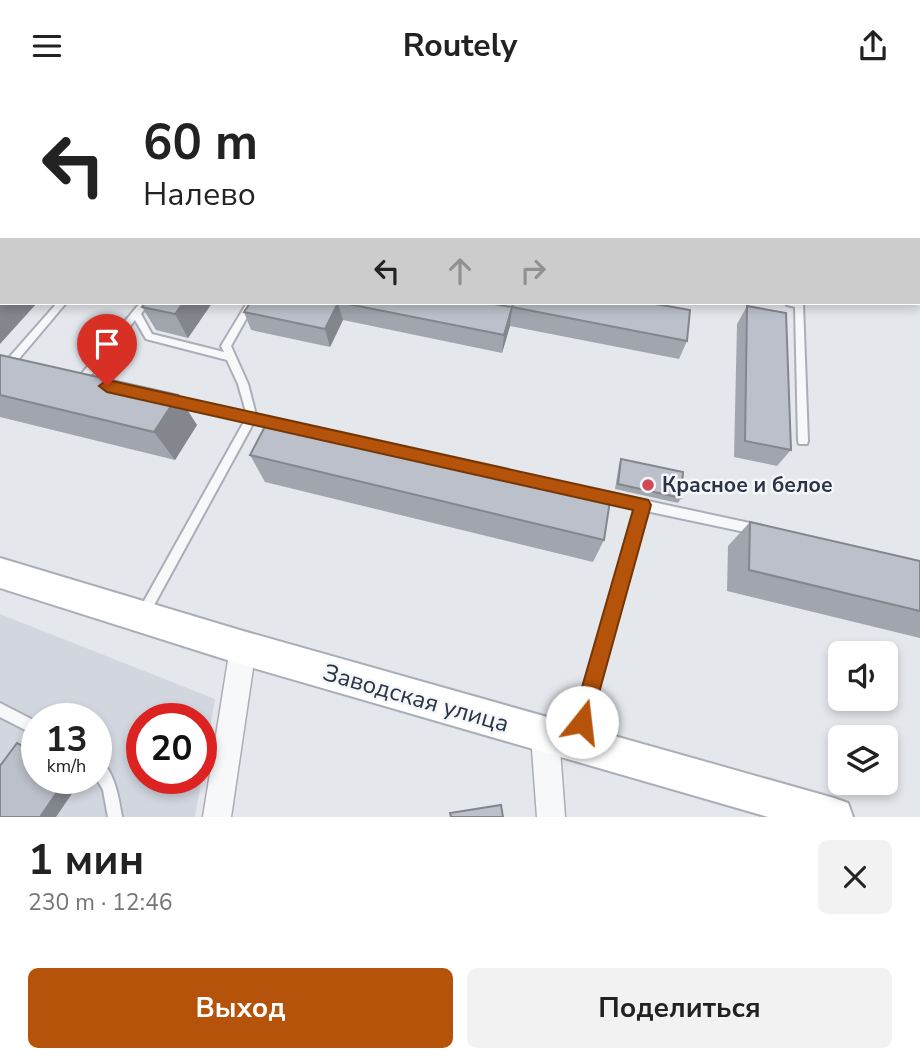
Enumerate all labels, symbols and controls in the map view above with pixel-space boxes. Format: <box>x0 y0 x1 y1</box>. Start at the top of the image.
text: Routely <box>403 24 517 67</box>
icon: menu <box>28 27 66 65</box>
icon: share <box>854 27 892 65</box>
text: 60 m <box>143 109 258 176</box>
icon: left <box>28 119 119 210</box>
text: Налево <box>143 173 256 216</box>
icon: left <box>368 252 406 290</box>
icon: ahead <box>441 252 479 290</box>
icon: right <box>514 252 552 290</box>
pin <box>77 314 137 386</box>
icon: arrive <box>88 325 126 363</box>
place label: Красное и белое <box>662 471 833 499</box>
marker: Красное и белое <box>640 477 656 493</box>
map controls <box>828 641 898 795</box>
button: sound <box>828 641 898 711</box>
street label: Заводская улица <box>319 656 513 740</box>
position arrow <box>545 685 619 759</box>
speed limit sign: 20 <box>126 703 217 794</box>
text: 13 <box>45 716 88 763</box>
button: layers <box>828 725 898 795</box>
text: km/h <box>47 754 86 778</box>
text: 1 мин <box>28 832 144 889</box>
button: close <box>818 840 892 914</box>
text: 230 m · 12:46 <box>28 887 173 918</box>
button: Выход <box>28 968 453 1048</box>
button: Поделиться <box>467 968 892 1048</box>

